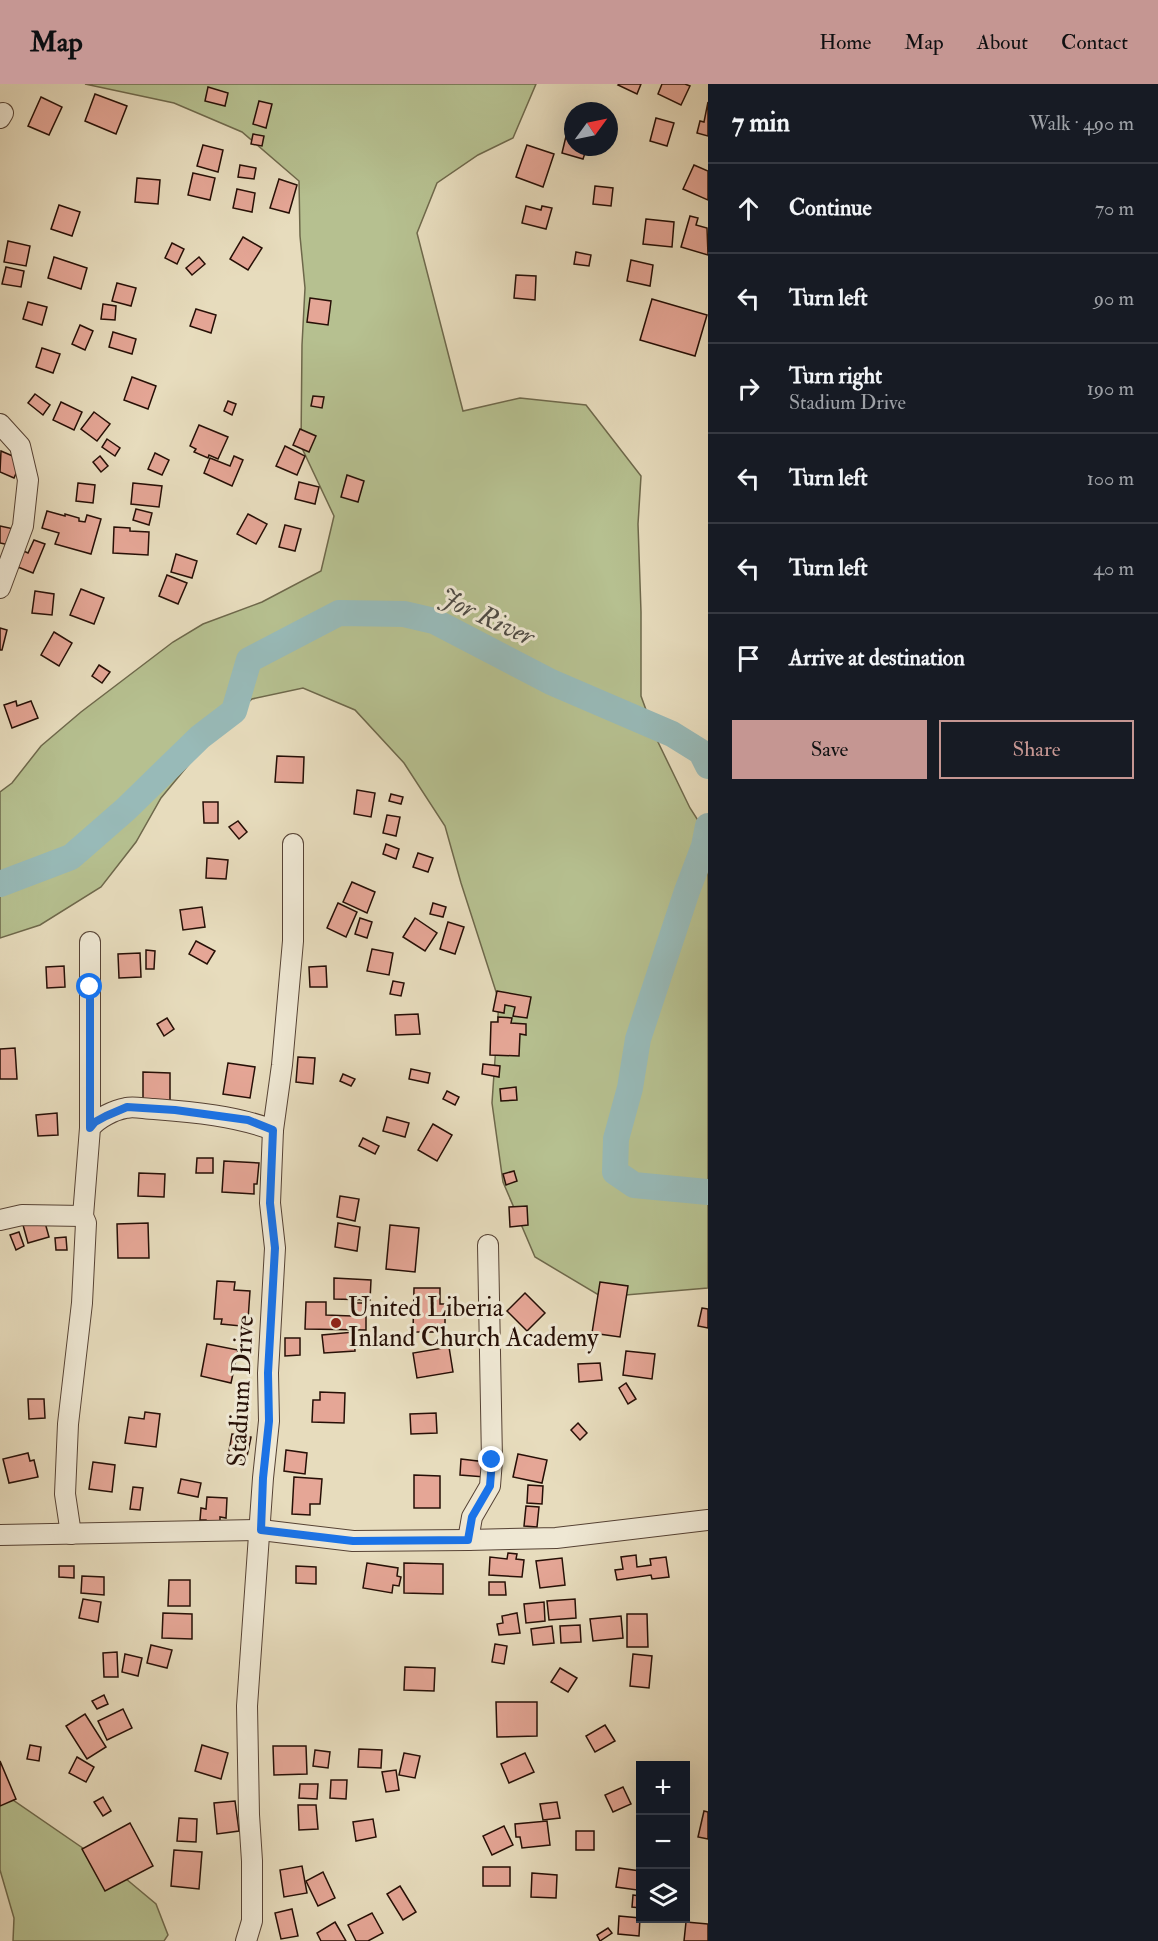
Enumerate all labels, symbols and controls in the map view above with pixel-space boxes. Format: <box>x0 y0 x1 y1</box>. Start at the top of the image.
text: Map <box>30 25 83 60</box>
text: Home <box>819 29 871 56</box>
text: Map <box>904 29 944 56</box>
text: About <box>977 29 1028 56</box>
text: Contact <box>1061 29 1128 56</box>
north arrow <box>564 102 618 156</box>
text: 7 min <box>732 107 790 139</box>
text: Walk · 490 m <box>1029 111 1134 136</box>
icon: ahead <box>732 192 765 225</box>
text: Continue <box>789 194 872 222</box>
text: 70 m <box>1095 196 1134 221</box>
icon: left <box>732 282 765 315</box>
text: Turn left <box>789 284 868 312</box>
text: 90 m <box>1094 286 1134 311</box>
text: Turn right <box>789 362 882 390</box>
icon: right <box>732 372 765 405</box>
text: 190 m <box>1087 376 1134 401</box>
text: Stadium Drive <box>789 390 906 415</box>
icon: left <box>732 462 765 495</box>
text: Turn left <box>789 464 868 492</box>
text: 100 m <box>1087 466 1134 491</box>
icon: left <box>732 552 765 585</box>
text: Turn left <box>789 554 868 582</box>
text: 40 m <box>1093 556 1134 581</box>
water label: Jor River <box>434 581 541 654</box>
icon: arrive <box>732 642 765 675</box>
text: Arrive at destination <box>789 644 965 672</box>
button: Save <box>732 720 927 779</box>
button: Share <box>939 720 1134 779</box>
route start <box>76 973 102 999</box>
place label: United Liberia Inland Church Academy <box>348 1292 599 1354</box>
street label: Stadium Drive <box>221 1314 261 1468</box>
marker: United Liberia Inland Church Academy <box>329 1316 343 1330</box>
route end <box>478 1446 504 1472</box>
map controls <box>636 1761 690 1923</box>
button: + <box>636 1761 690 1815</box>
button: − <box>636 1815 690 1869</box>
button: layers <box>636 1869 690 1923</box>

